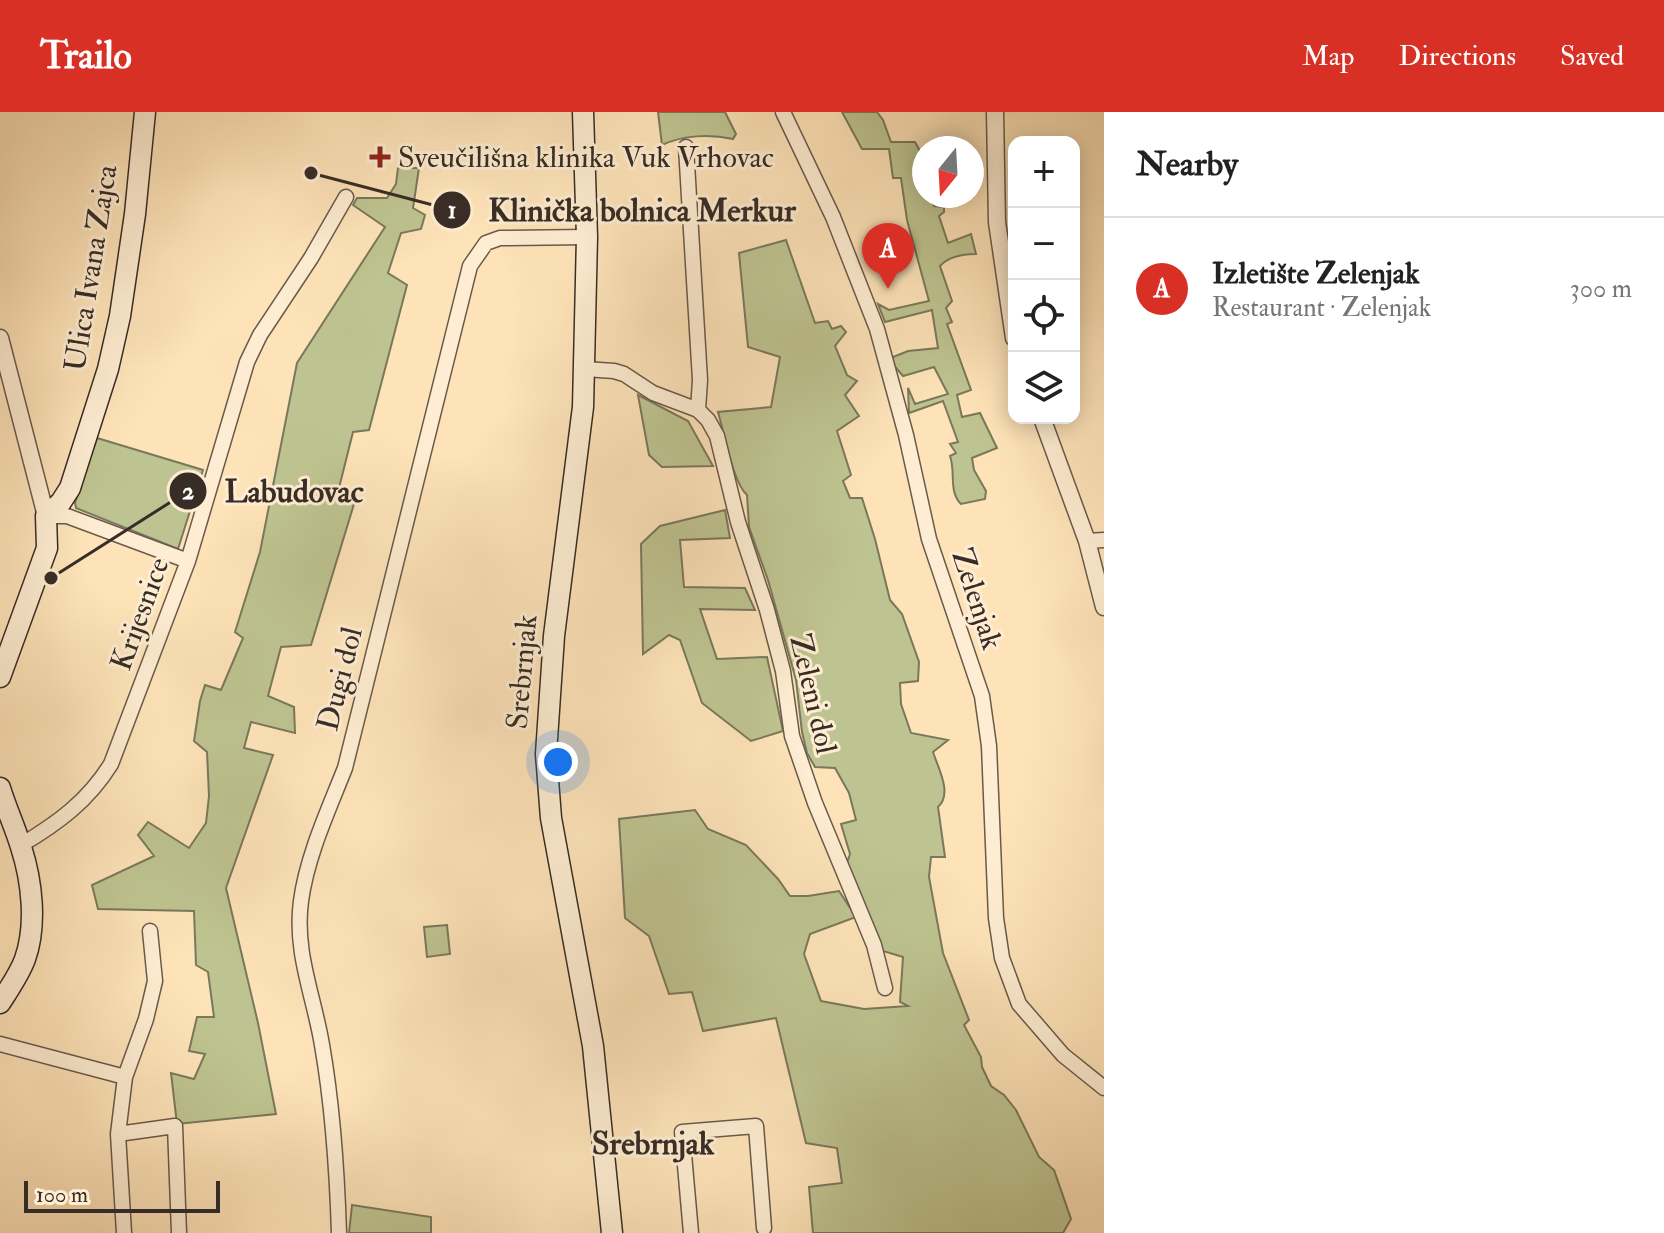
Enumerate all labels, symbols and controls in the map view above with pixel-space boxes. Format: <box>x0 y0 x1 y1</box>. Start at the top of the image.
text: Trailo <box>40 32 132 80</box>
text: Map <box>1302 39 1355 74</box>
text: Directions <box>1399 39 1516 74</box>
text: Saved <box>1560 39 1624 74</box>
north arrow <box>912 136 984 208</box>
map controls <box>1008 136 1080 424</box>
button: + <box>1008 136 1080 208</box>
place label: Sveučilišna klinika Vuk Vrhovac <box>398 139 774 176</box>
text: Nearby <box>1136 143 1238 186</box>
marker: Sveučilišna klinika Vuk Vrhovac <box>369 146 391 168</box>
street label: Ulica Ivana Zajca <box>56 161 126 374</box>
callout: Klinička bolnica Merkur <box>432 182 812 238</box>
text: Klinička bolnica Merkur <box>488 191 797 231</box>
text: 1 <box>448 195 456 226</box>
button: − <box>1008 208 1080 280</box>
pin: A <box>862 223 914 289</box>
text: Izletište Zelenjak <box>1212 255 1420 292</box>
text: A <box>1154 273 1170 305</box>
text: 300 m <box>1570 273 1632 305</box>
button: locate <box>1008 280 1080 352</box>
text: Restaurant · Zelenjak <box>1212 292 1431 324</box>
button: layers <box>1008 352 1080 424</box>
callout: Labudovac <box>168 463 379 519</box>
text: Labudovac <box>224 472 364 512</box>
text: 2 <box>182 476 194 507</box>
street label: Zelenjak <box>943 544 1011 654</box>
street label: Krijesnice <box>102 552 178 676</box>
street label: Srebrnjak <box>499 613 545 731</box>
street label: Dugi dol <box>309 623 371 735</box>
street label: Zeleni dol <box>781 631 845 758</box>
your location <box>538 742 578 782</box>
district label: Srebrnjak <box>592 1124 715 1164</box>
scale bar <box>24 1177 220 1213</box>
text: 100 m <box>36 1181 88 1209</box>

